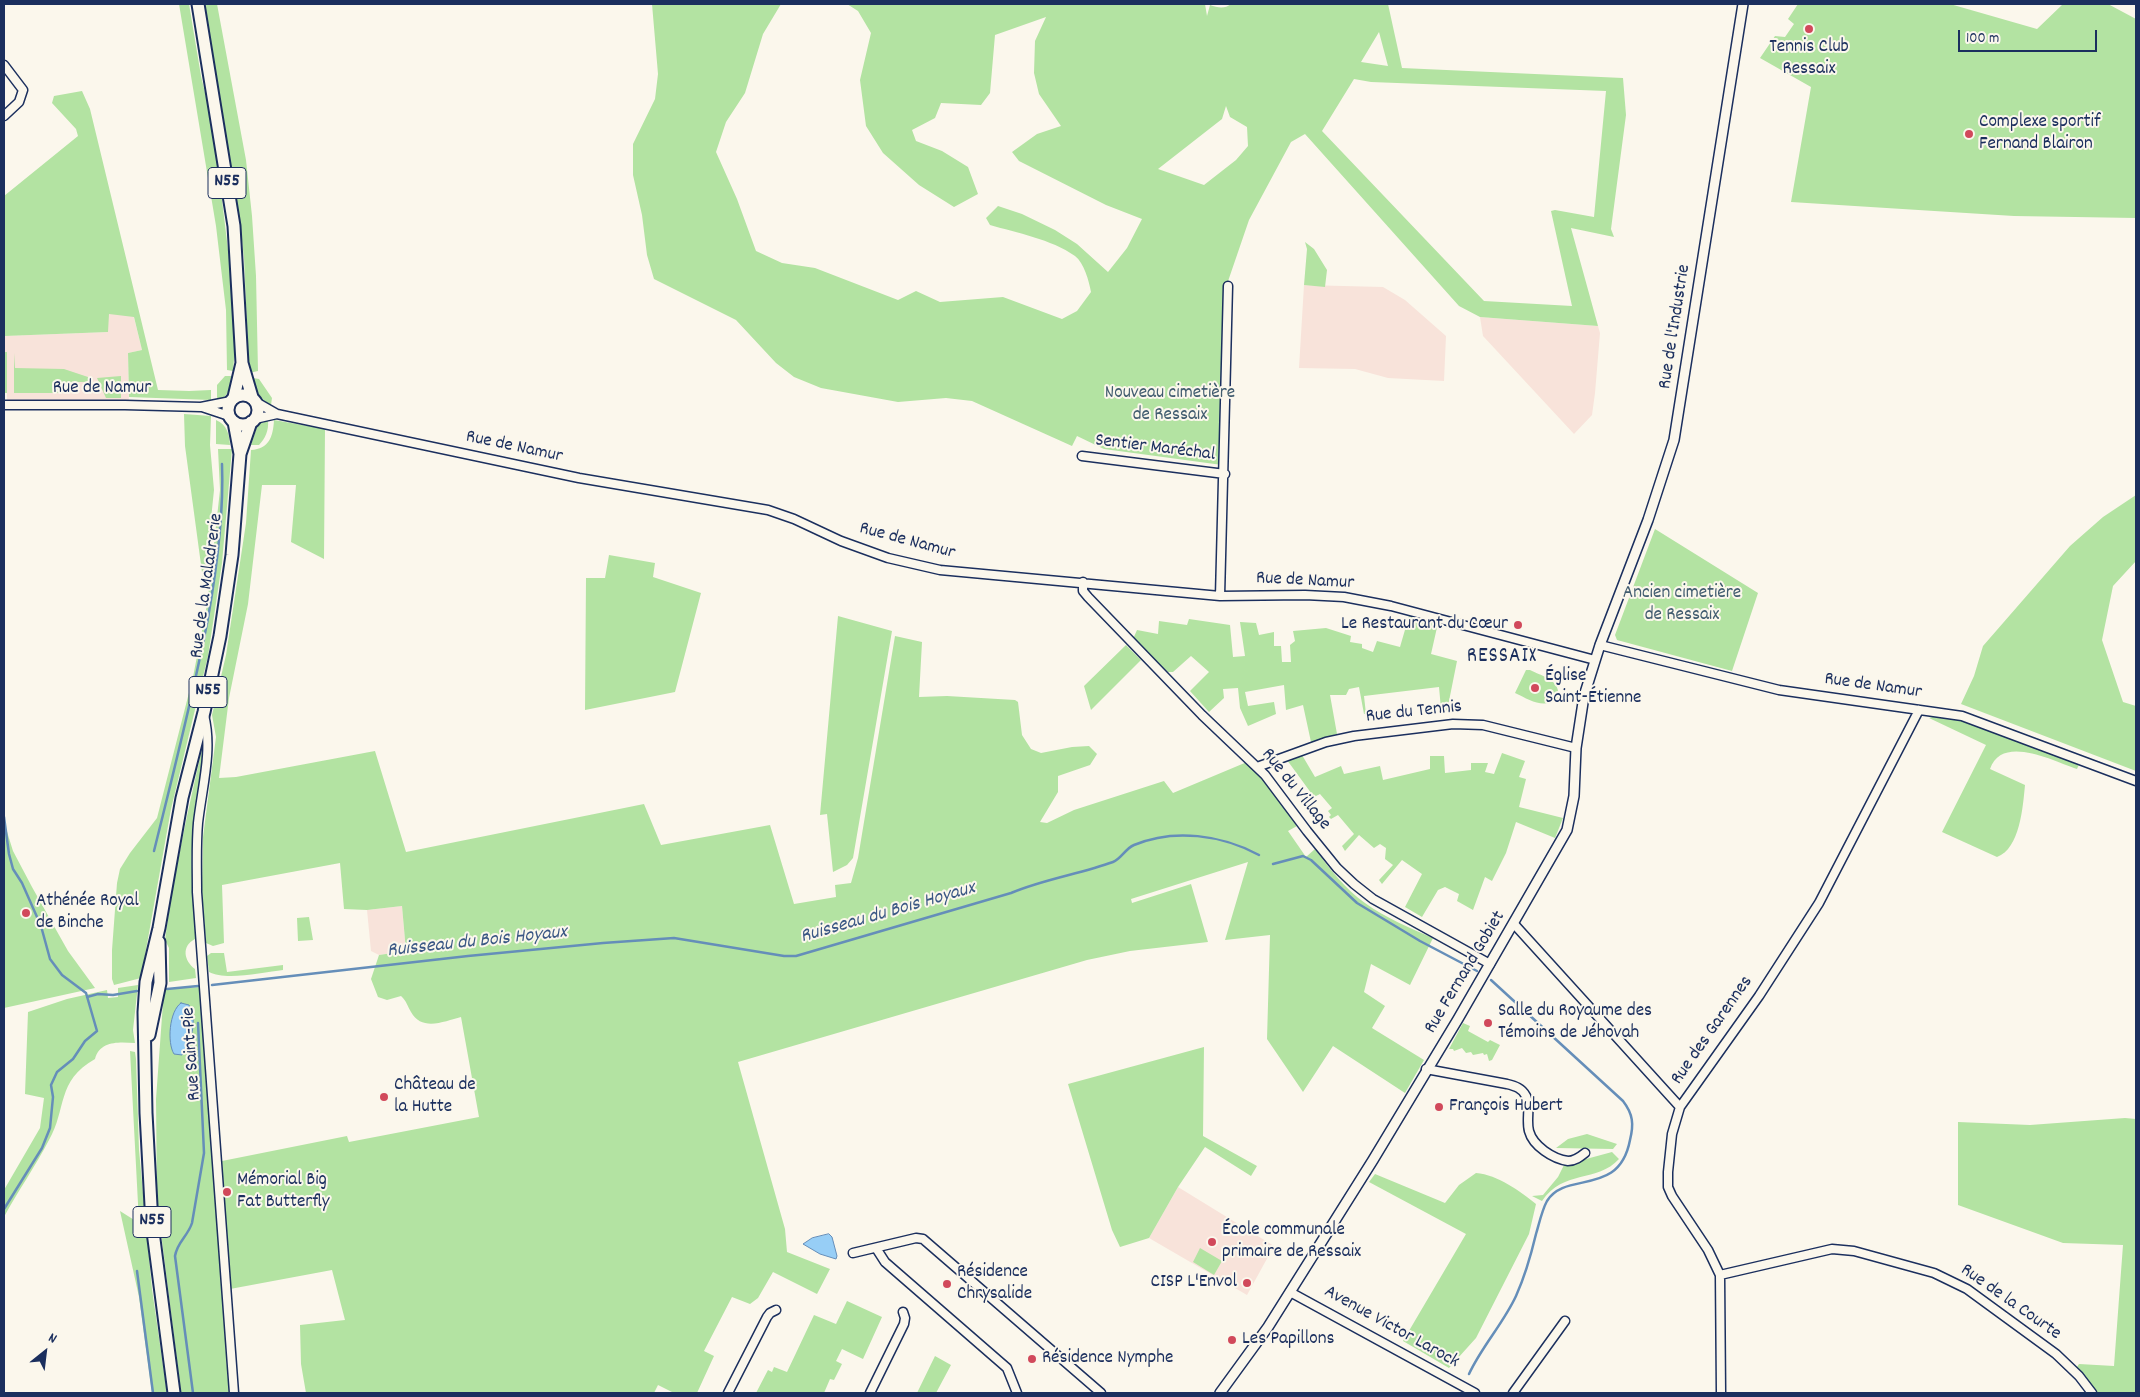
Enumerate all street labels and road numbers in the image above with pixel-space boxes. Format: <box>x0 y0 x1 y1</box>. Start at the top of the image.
road number: N55 <box>208 168 246 198</box>
street label: Rue de l'Industrie <box>1655 263 1697 391</box>
street label: Rue de Namur <box>53 378 151 400</box>
street label: Rue de Namur <box>464 427 564 469</box>
street label: Sentier Maréchal <box>1094 430 1216 468</box>
street label: Rue de la Maladrerie <box>187 512 229 660</box>
street label: Rue de Namur <box>857 518 957 566</box>
street label: Rue de Namur <box>1255 568 1355 596</box>
street label: Rue de Namur <box>1823 669 1923 705</box>
road number: N55 <box>189 676 227 708</box>
street label: Rue du Tennis <box>1365 697 1463 729</box>
street label: Rue du Village <box>1255 744 1335 836</box>
street label: Rue Fernand Gobiet <box>1420 908 1512 1038</box>
street label: Rue des Garennes <box>1667 972 1759 1090</box>
street label: Rue Saint-Pie <box>178 1006 208 1102</box>
road number: N55 <box>133 1206 171 1238</box>
street label: Rue de la Courte <box>1955 1260 2065 1346</box>
street label: Avenue Victor Larock <box>1319 1281 1463 1375</box>

